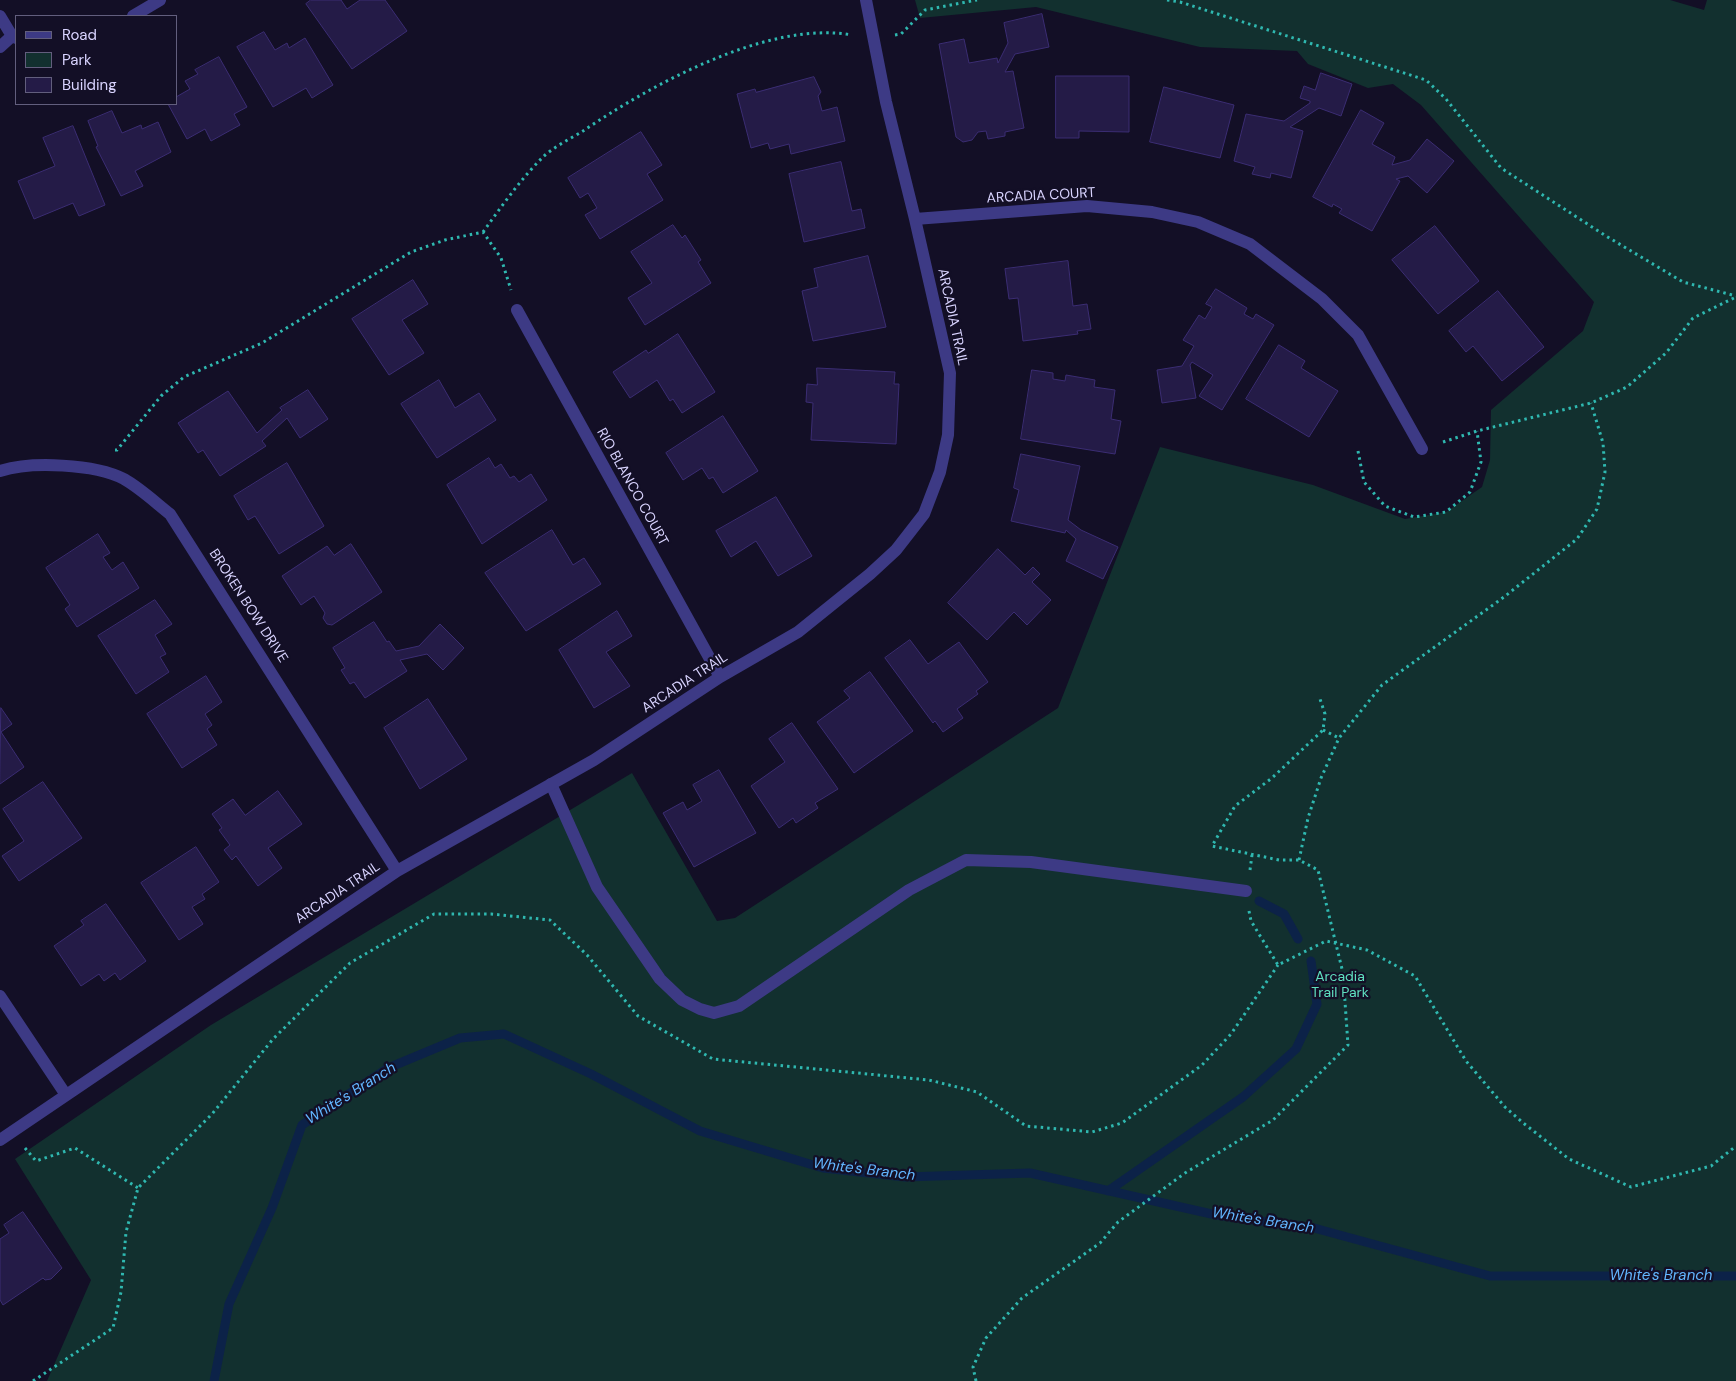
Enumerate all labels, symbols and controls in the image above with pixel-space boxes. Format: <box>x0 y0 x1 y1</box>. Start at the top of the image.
legend <box>15 15 178 105</box>
text: Road <box>62 25 97 45</box>
text: Park <box>62 50 92 70</box>
text: Building <box>62 75 117 95</box>
street label: ARCADIA COURT <box>986 185 1096 207</box>
street label: ARCADIA TRAIL <box>934 267 970 367</box>
street label: RIO BLANCO COURT <box>593 425 671 549</box>
street label: BROKEN BOW DRIVE <box>205 546 291 666</box>
street label: ARCADIA TRAIL <box>639 649 731 717</box>
street label: ARCADIA TRAIL <box>292 858 384 928</box>
park label: Arcadia Trail Park <box>1311 969 1369 1002</box>
water label: White's Branch <box>303 1059 399 1129</box>
water label: White's Branch <box>812 1155 916 1185</box>
water label: White's Branch <box>1211 1204 1315 1238</box>
water label: White's Branch <box>1609 1267 1713 1285</box>

